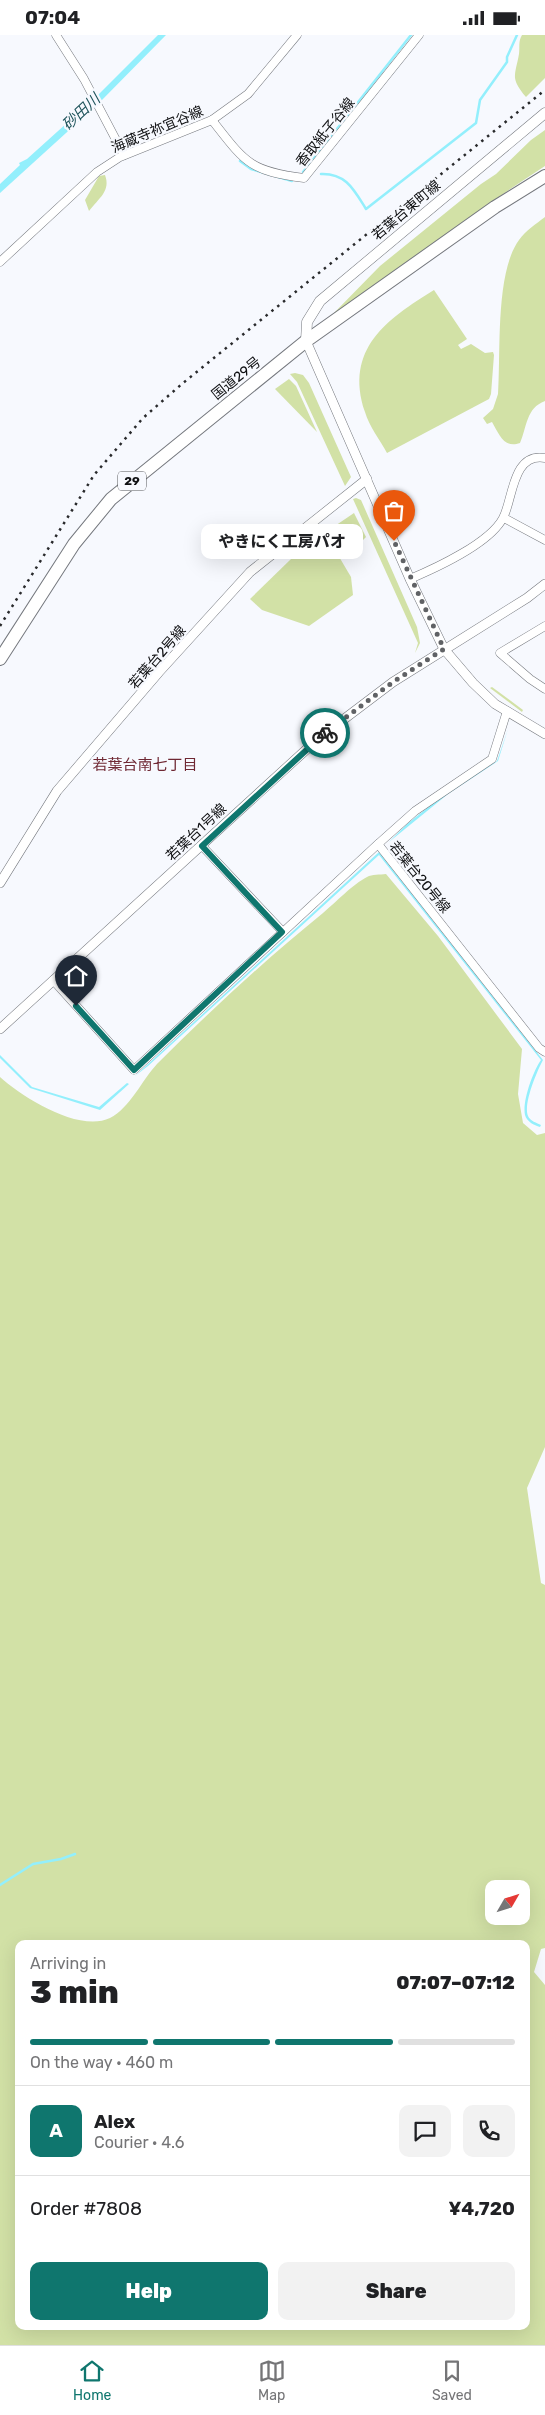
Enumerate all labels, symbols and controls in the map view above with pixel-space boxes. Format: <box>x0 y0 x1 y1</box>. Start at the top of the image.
text: 07:04 <box>25 6 80 29</box>
water label: 砂田川 <box>58 89 105 134</box>
street label: 香取紙子谷線 <box>292 94 358 170</box>
street label: 海蔵寺祢宜谷線 <box>109 102 206 156</box>
street label: 若葉台東町線 <box>369 177 444 244</box>
street label: 国道29号 <box>208 353 264 403</box>
road number: 29 <box>118 471 146 491</box>
pin <box>373 490 415 541</box>
icon: bag <box>380 497 408 525</box>
callout: やきにく工房パオ <box>202 523 364 559</box>
text: やきにく工房パオ <box>218 532 346 551</box>
street label: 若葉台2号線 <box>125 622 189 692</box>
courier <box>300 708 350 758</box>
icon: bike <box>311 719 339 747</box>
district label: 若葉台南七丁目 <box>92 756 198 774</box>
street label: 若葉台1号線 <box>163 800 230 864</box>
street label: 若葉台20号線 <box>386 838 454 917</box>
pin <box>55 955 97 1006</box>
icon: home <box>62 962 90 990</box>
north arrow <box>485 1880 530 1925</box>
map controls <box>485 1880 530 1925</box>
text: Arriving in <box>30 1954 106 1973</box>
text: 07:07–07:12 <box>396 1971 515 1994</box>
text: 3 min <box>30 1973 119 2011</box>
text: On the way · 460 m <box>30 2053 173 2072</box>
button: chat <box>399 2105 451 2157</box>
button: phone <box>463 2105 515 2157</box>
text: Alex <box>94 2110 135 2133</box>
text: A <box>49 2119 63 2142</box>
text: Courier · 4.6 <box>94 2133 184 2152</box>
text: Order #7808 <box>30 2197 142 2220</box>
text: ¥4,720 <box>448 2197 515 2220</box>
button: Help <box>30 2262 268 2320</box>
button: Share <box>278 2262 515 2320</box>
tab: Home <box>73 2357 111 2404</box>
tab: Map <box>258 2357 286 2404</box>
tab: Saved <box>432 2357 472 2404</box>

